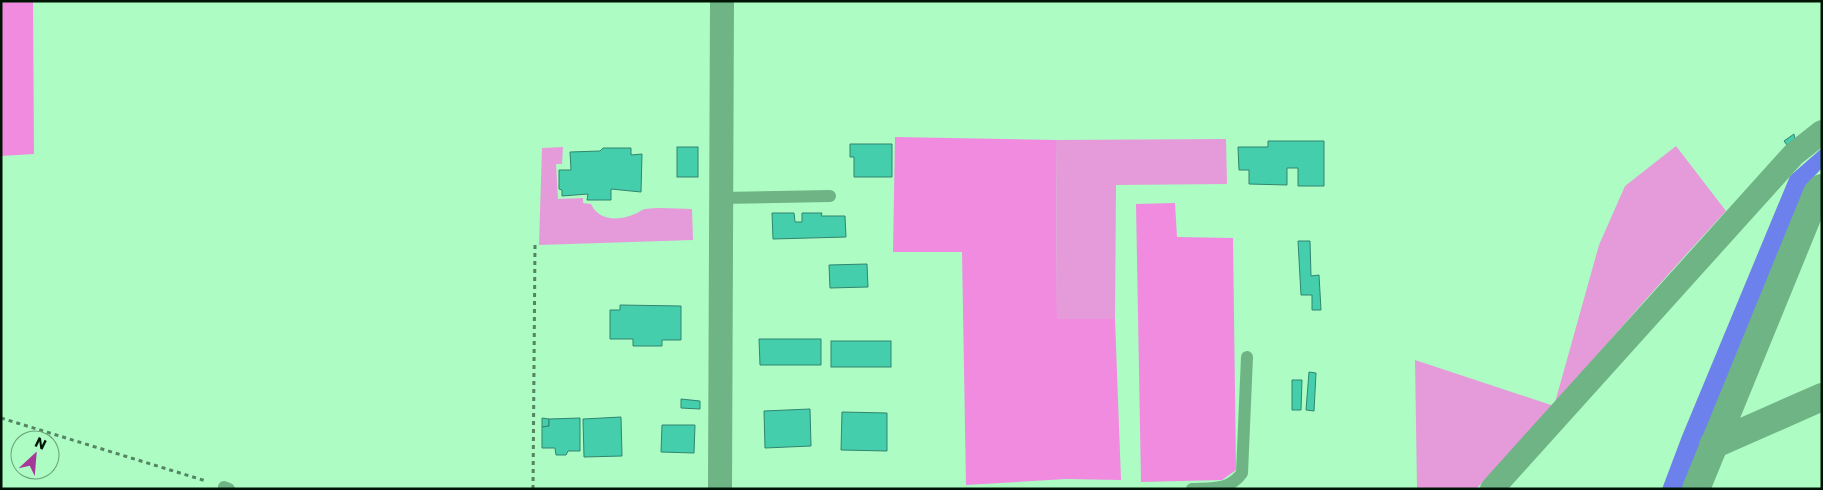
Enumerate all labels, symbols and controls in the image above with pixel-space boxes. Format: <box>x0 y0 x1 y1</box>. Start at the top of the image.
north arrow <box>10 430 60 480</box>
text: N <box>32 432 50 455</box>

